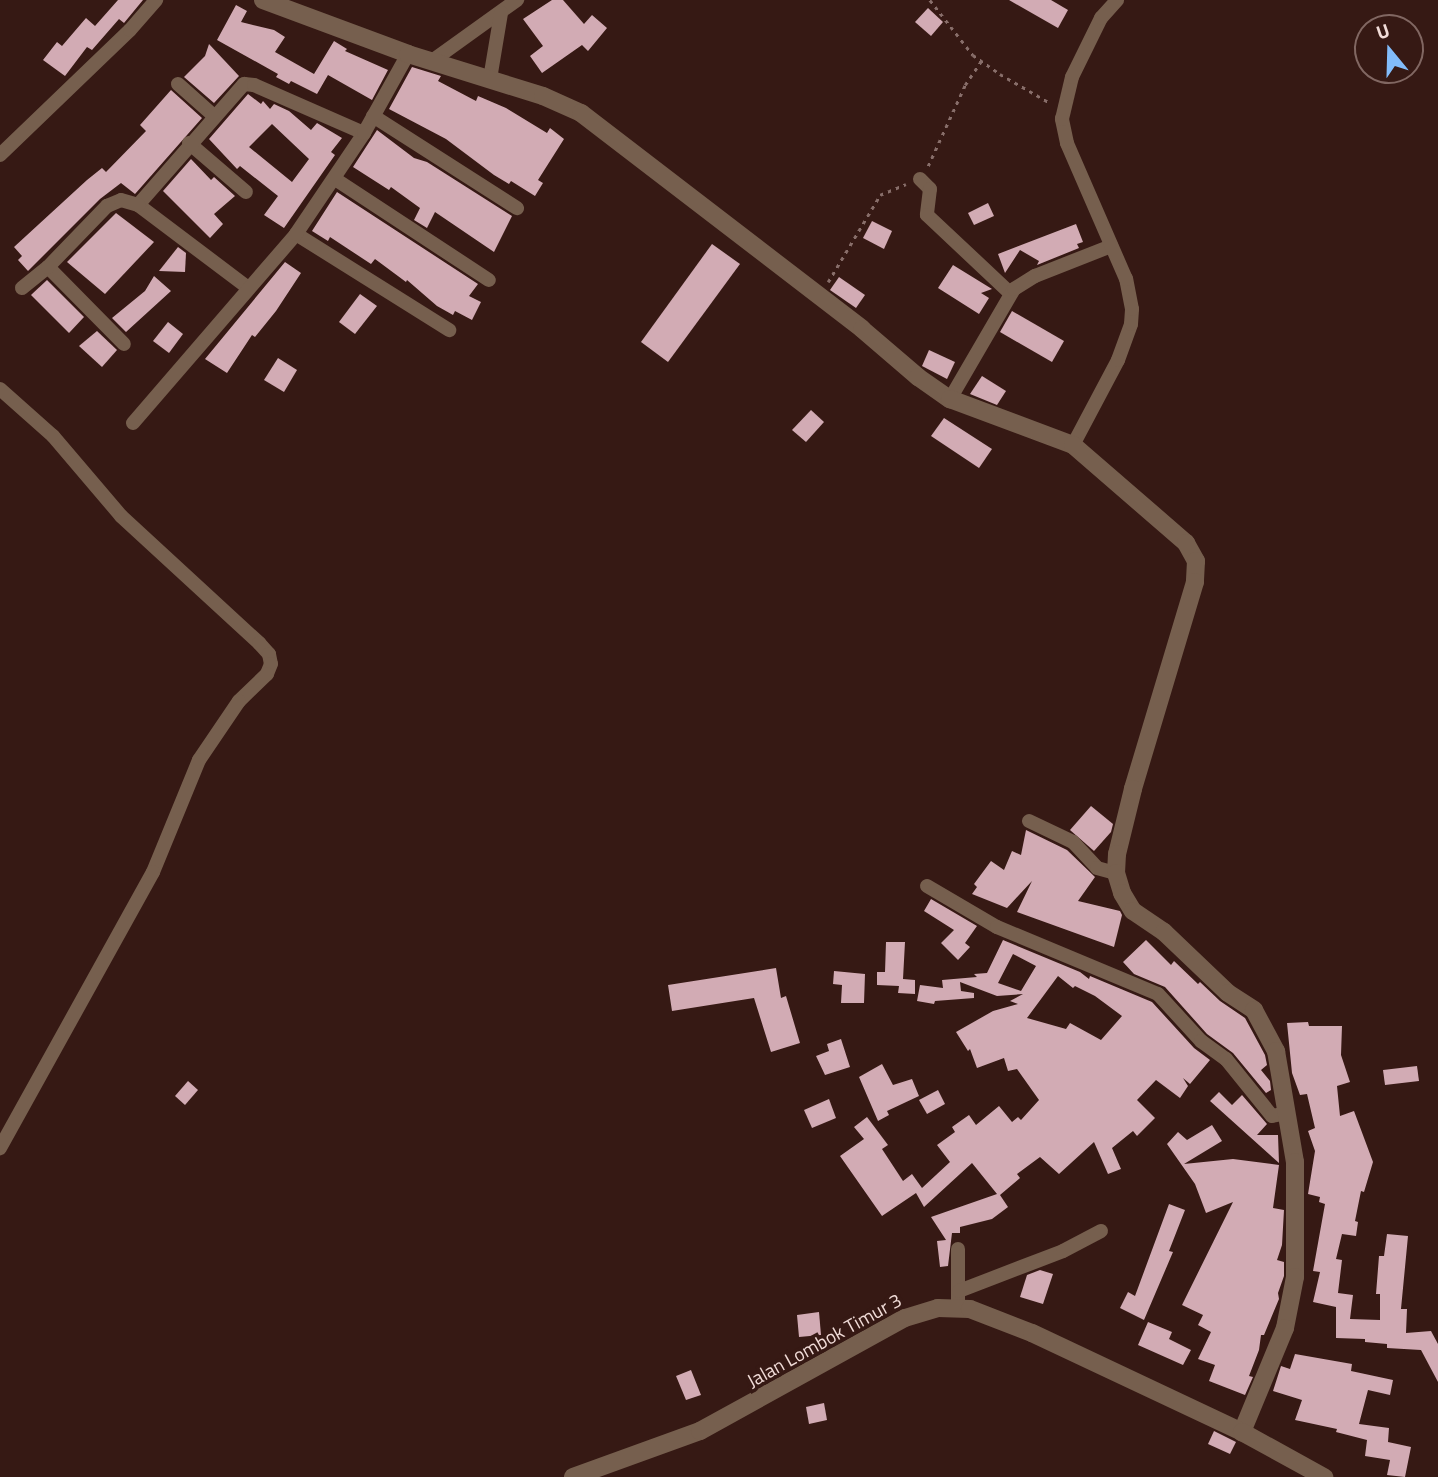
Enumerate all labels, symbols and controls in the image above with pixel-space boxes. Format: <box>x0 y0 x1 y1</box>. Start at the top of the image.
north arrow <box>1354 14 1424 84</box>
text: U <box>1372 15 1393 46</box>
street label: Jalan Lombok Timur 3 <box>743 1288 905 1392</box>

